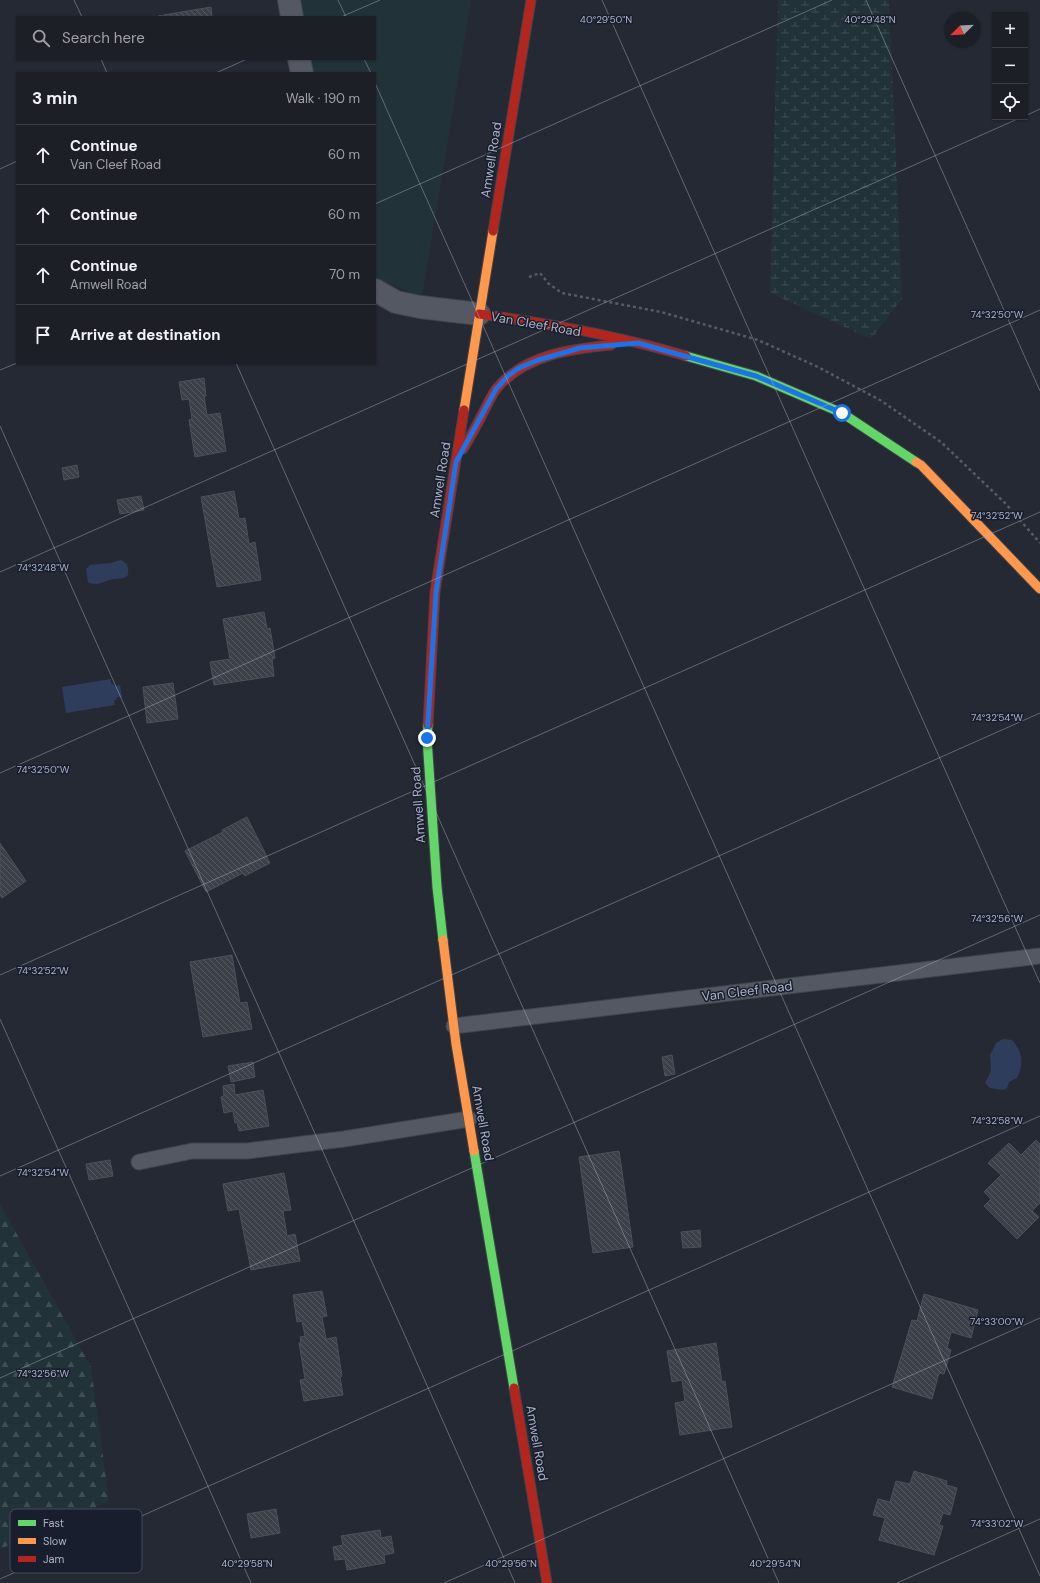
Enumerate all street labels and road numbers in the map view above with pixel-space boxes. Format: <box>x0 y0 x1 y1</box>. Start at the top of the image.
street label: Amwell Road <box>477 121 505 199</box>
street label: Van Cleef Road <box>490 308 582 340</box>
street label: Amwell Road <box>426 441 454 519</box>
street label: Amwell Road <box>407 766 429 844</box>
street label: Van Cleef Road <box>701 977 793 1005</box>
street label: Amwell Road <box>468 1084 498 1162</box>
street label: Amwell Road <box>522 1404 552 1482</box>

